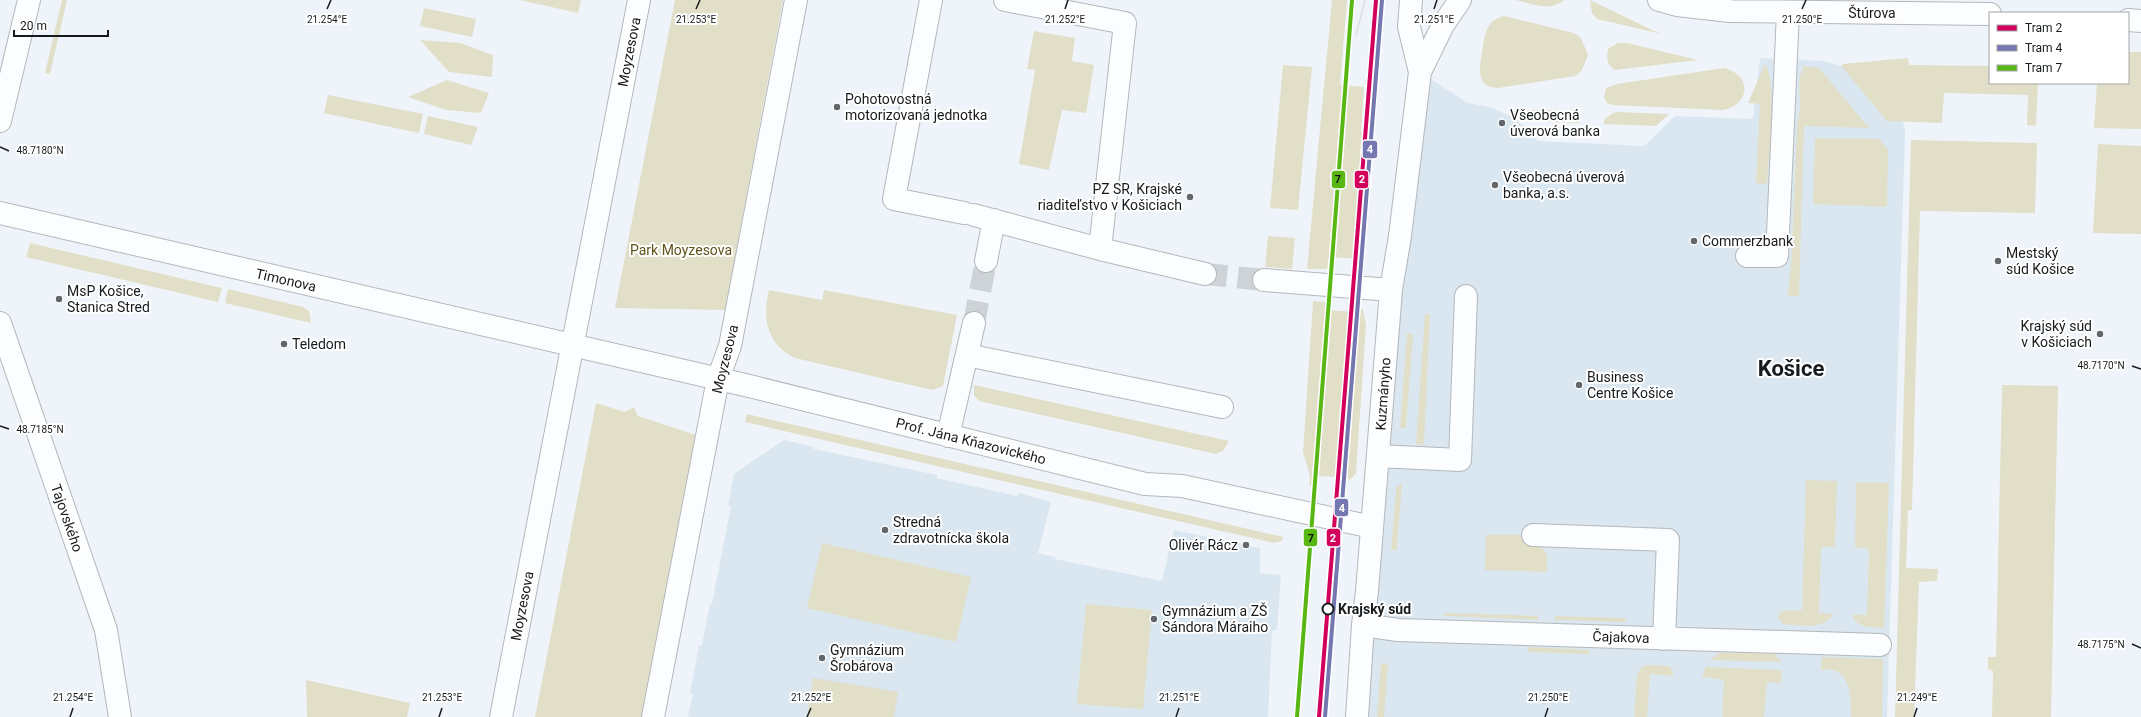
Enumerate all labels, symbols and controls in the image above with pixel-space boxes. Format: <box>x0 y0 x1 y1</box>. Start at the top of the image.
street label: Štúrova <box>1848 4 1896 21</box>
scale bar <box>14 12 108 38</box>
legend <box>1989 12 2129 84</box>
text: 21.254°E <box>307 14 347 25</box>
text: 21.253°E <box>676 14 716 25</box>
text: 21.252°E <box>1045 14 1085 25</box>
text: 21.251°E <box>1414 14 1454 25</box>
text: 21.250°E <box>1782 14 1822 25</box>
street label: Moyzesova <box>614 16 644 88</box>
text: 20 m <box>20 19 47 33</box>
text: Tram 2 <box>2025 21 2063 35</box>
text: Tram 4 <box>2025 41 2063 55</box>
text: Tram 7 <box>2025 61 2063 75</box>
place label: Pohotovostná motorizovaná jednotka <box>845 91 987 123</box>
marker: Pohotovostná motorizovaná jednotka <box>832 102 842 112</box>
place label: Všeobecná úverová banka <box>1510 107 1600 139</box>
marker: Všeobecná úverová banka <box>1497 118 1507 128</box>
line badge: 4 <box>1362 140 1378 159</box>
text: 4 <box>1367 143 1374 156</box>
text: 48.7180°N <box>16 145 64 156</box>
place label: Všeobecná úverová banka, a.s. <box>1503 169 1625 201</box>
line badge: 7 <box>1331 170 1346 189</box>
line badge: 2 <box>1354 170 1369 189</box>
text: 7 <box>1335 173 1341 186</box>
text: 2 <box>1359 173 1365 186</box>
marker: Všeobecná úverová banka, a.s. <box>1490 180 1500 190</box>
place label: PZ SR, Krajské riaditeľstvo v Košiciach <box>1038 181 1182 213</box>
marker: PZ SR, Krajské riaditeľstvo v Košiciach <box>1185 192 1195 202</box>
place label: Commerzbank <box>1702 233 1794 249</box>
marker: Commerzbank <box>1689 236 1699 246</box>
park label: Park Moyzesova <box>630 242 732 258</box>
place label: Mestský súd Košice <box>2006 245 2074 277</box>
marker: Mestský súd Košice <box>1993 256 2003 266</box>
street label: Timonova <box>254 265 318 295</box>
place label: MsP Košice, Stanica Stred <box>67 283 150 315</box>
marker: MsP Košice, Stanica Stred <box>54 294 64 304</box>
place label: Krajský súd v Košiciach <box>2021 318 2092 350</box>
street label: Moyzesova <box>709 323 741 395</box>
marker: Krajský súd v Košiciach <box>2095 329 2105 339</box>
place label: Teledom <box>292 336 346 352</box>
marker: Teledom <box>279 339 289 349</box>
district label: Košice <box>1758 356 1824 381</box>
street label: Kuzmányho <box>1372 357 1394 431</box>
text: 48.7170°N <box>2077 360 2125 371</box>
place label: Business Centre Košice <box>1587 369 1673 401</box>
marker: Business Centre Košice <box>1574 380 1584 390</box>
street label: Prof. Jána Kňazovického <box>894 415 1048 467</box>
text: 48.7185°N <box>16 424 64 435</box>
street label: Tajovského <box>48 482 86 554</box>
line badge: 4 <box>1334 498 1349 517</box>
text: 4 <box>1339 502 1346 515</box>
place label: Stredná zdravotnícka škola <box>893 514 1009 546</box>
marker: Stredná zdravotnícka škola <box>880 525 890 535</box>
line badge: 7 <box>1303 528 1318 547</box>
line badge: 2 <box>1326 528 1341 547</box>
text: 7 <box>1308 532 1314 545</box>
text: 2 <box>1330 532 1336 545</box>
place label: Olivér Rácz <box>1169 537 1238 553</box>
marker: Olivér Rácz <box>1241 540 1251 550</box>
street label: Moyzesova <box>507 570 537 642</box>
place label: Krajský súd <box>1338 601 1411 617</box>
place label: Gymnázium a ZŠ Sándora Máraiho <box>1162 602 1268 635</box>
marker: Krajský súd <box>1321 602 1335 616</box>
marker: Gymnázium a ZŠ Sándora Máraiho <box>1149 614 1159 624</box>
street label: Čajakova <box>1592 627 1650 646</box>
text: 48.7175°N <box>2077 639 2125 650</box>
place label: Gymnázium Šrobárova <box>830 642 904 674</box>
marker: Gymnázium Šrobárova <box>817 653 827 663</box>
text: 21.254°E <box>53 692 93 703</box>
text: 21.253°E <box>422 692 462 703</box>
text: 21.252°E <box>791 692 831 703</box>
text: 21.251°E <box>1159 692 1199 703</box>
text: 21.250°E <box>1528 692 1568 703</box>
text: 21.249°E <box>1897 692 1937 703</box>

